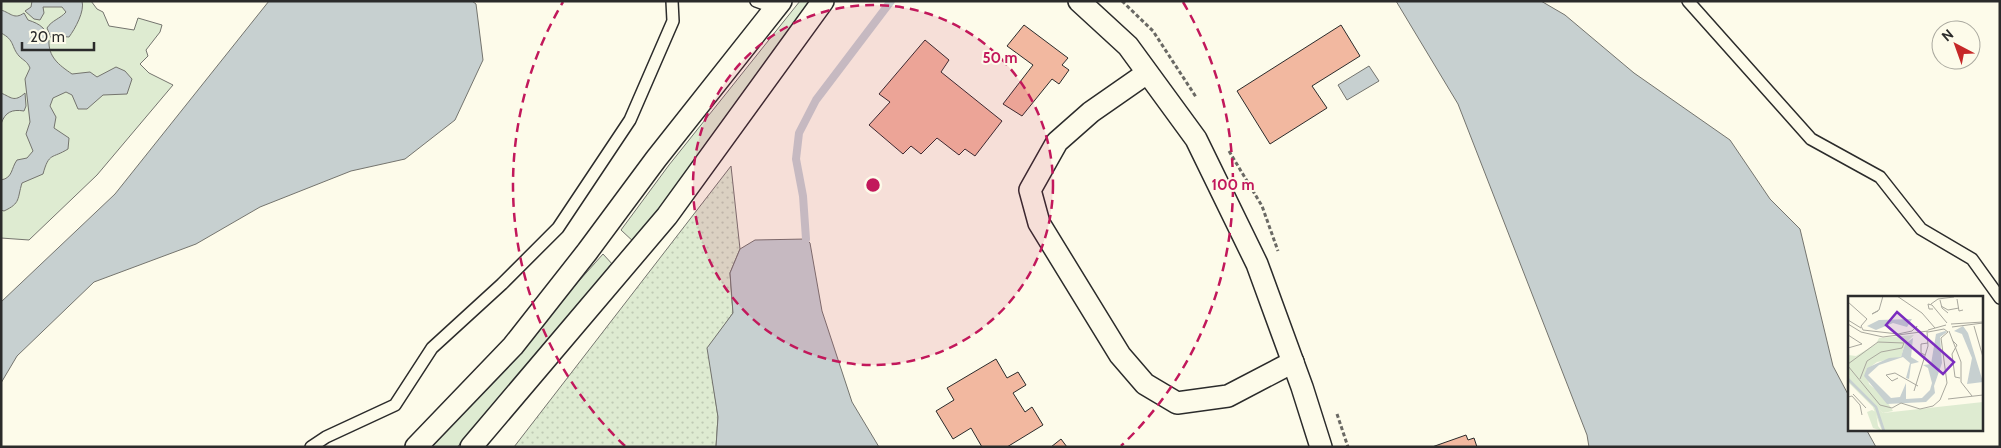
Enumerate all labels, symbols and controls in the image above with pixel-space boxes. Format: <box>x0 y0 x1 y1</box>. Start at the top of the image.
scale bar <box>22 20 95 52</box>
north arrow <box>1931 20 1981 70</box>
text: N <box>1938 25 1957 45</box>
text: 20 m <box>30 28 65 46</box>
text: 50 m <box>982 49 1018 67</box>
centre of rings <box>864 176 882 194</box>
text: 100 m <box>1211 176 1255 194</box>
inset map <box>1848 296 1984 430</box>

